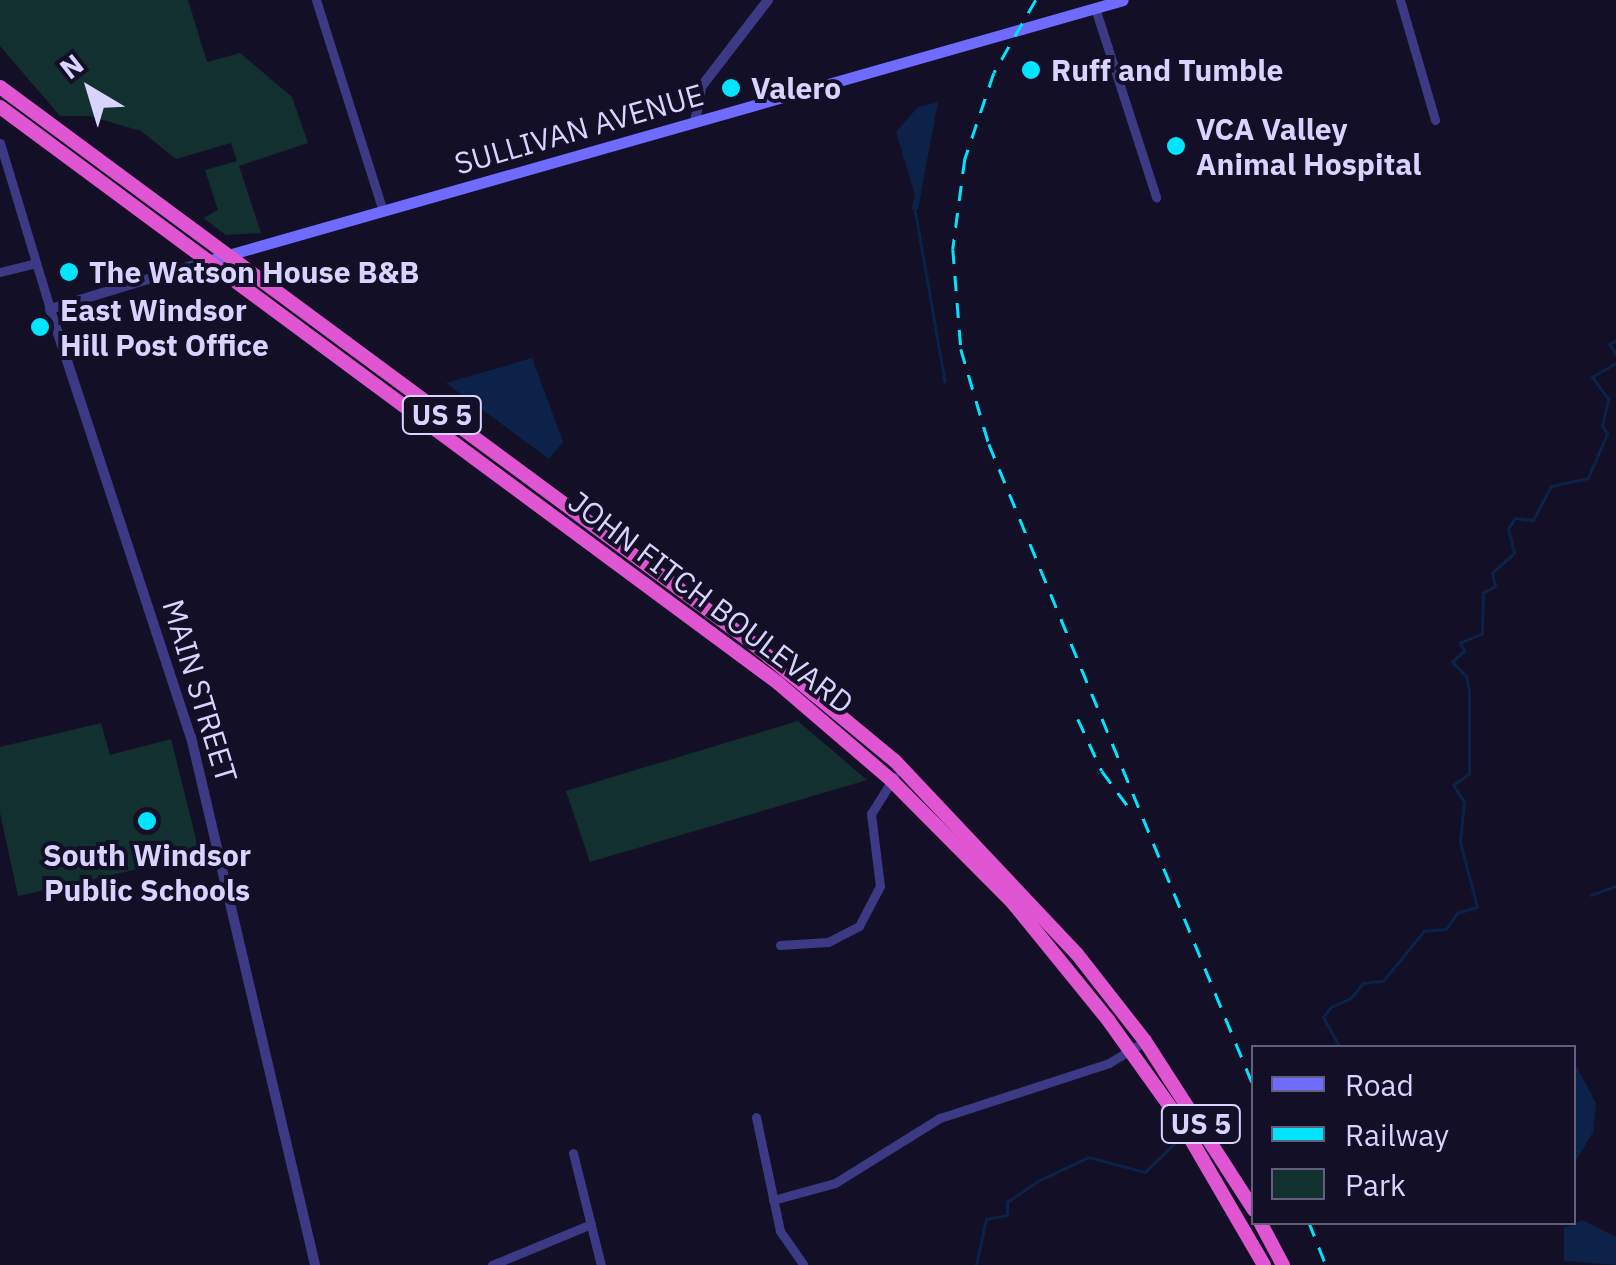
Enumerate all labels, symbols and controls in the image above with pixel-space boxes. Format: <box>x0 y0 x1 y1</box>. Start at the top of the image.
north arrow <box>40 40 140 140</box>
text: N <box>52 45 91 87</box>
place label: Ruff and Tumble <box>1051 52 1283 88</box>
marker: Ruff and Tumble <box>1020 59 1042 81</box>
place label: Valero <box>751 70 841 106</box>
street label: SULLIVAN AVENUE <box>450 76 708 182</box>
marker: Valero <box>720 77 742 99</box>
place label: VCA Valley Animal Hospital <box>1196 111 1421 182</box>
marker: VCA Valley Animal Hospital <box>1165 135 1187 157</box>
place label: The Watson House B&B <box>89 254 419 290</box>
marker: The Watson House B&B <box>58 261 80 283</box>
place label: East Windsor Hill Post Office <box>60 292 269 362</box>
marker: East Windsor Hill Post Office <box>29 316 51 338</box>
road number: US 5 <box>400 392 484 438</box>
street label: JOHN FITCH BOULEVARD <box>562 483 860 721</box>
street label: MAIN STREET <box>155 595 245 787</box>
marker: South Windsor Public Schools <box>136 810 158 832</box>
place label: South Windsor Public Schools <box>43 837 251 908</box>
legend <box>1251 1045 1576 1225</box>
text: Road <box>1345 1065 1414 1104</box>
road number: US 5 <box>1158 1101 1244 1147</box>
text: Railway <box>1345 1115 1449 1154</box>
text: Park <box>1345 1165 1406 1204</box>

